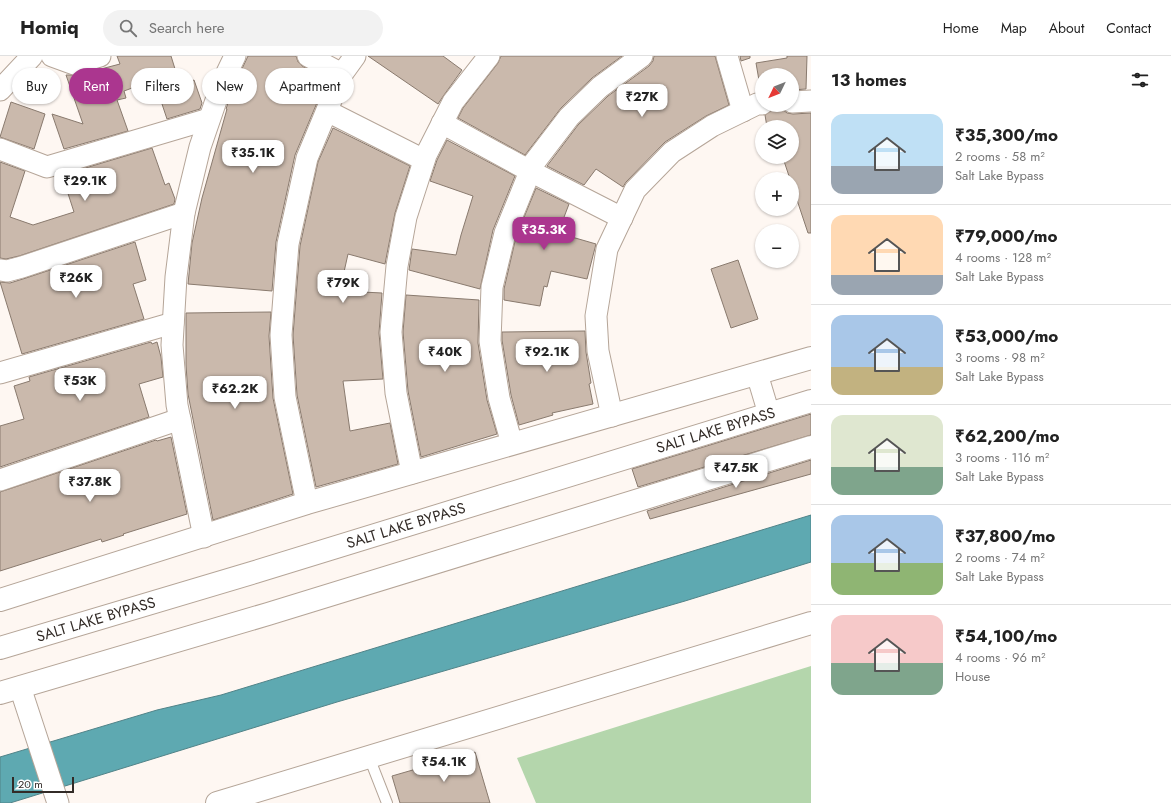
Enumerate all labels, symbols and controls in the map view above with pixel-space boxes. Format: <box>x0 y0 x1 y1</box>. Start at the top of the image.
search box <box>103 10 383 46</box>
text: Homiq <box>20 14 79 41</box>
icon: search <box>117 17 139 39</box>
text: Search here <box>149 17 225 39</box>
text: Home <box>943 18 979 38</box>
text: Map <box>1001 18 1027 38</box>
text: About <box>1049 18 1084 38</box>
text: Contact <box>1106 18 1151 38</box>
chip: Buy <box>12 68 61 104</box>
chip: Rent <box>69 68 123 104</box>
chip: Filters <box>131 68 194 104</box>
chip: New <box>202 68 257 104</box>
chip: Apartment <box>265 68 354 104</box>
north arrow <box>755 68 799 112</box>
map controls <box>755 68 799 268</box>
text: 13 homes <box>831 68 906 92</box>
icon: filters <box>1129 69 1151 91</box>
pin: ₹27K <box>618 84 666 118</box>
text: ₹27K <box>626 87 658 106</box>
button: layers <box>755 120 799 164</box>
text: ₹35,300/mo <box>955 123 1058 147</box>
icon: home <box>863 130 911 178</box>
pin: ₹35.1K <box>220 140 286 174</box>
text: ₹35.1K <box>231 143 275 162</box>
text: 2 rooms · 58 m² <box>955 147 1045 166</box>
text: Salt Lake Bypass <box>955 166 1044 185</box>
pin: ₹29.1K <box>52 168 118 202</box>
text: ₹29.1K <box>63 171 107 190</box>
button: + <box>755 172 799 216</box>
pin: ₹35.3K <box>511 217 577 251</box>
text: ₹35.3K <box>521 220 567 239</box>
button: − <box>755 224 799 268</box>
text: ₹79,000/mo <box>955 224 1058 248</box>
icon: home <box>863 231 911 279</box>
text: 4 rooms · 128 m² <box>955 248 1051 267</box>
pin: ₹26K <box>52 265 100 299</box>
text: Salt Lake Bypass <box>955 267 1044 286</box>
text: ₹26K <box>59 268 93 287</box>
pin: ₹79K <box>319 270 367 304</box>
text: ₹79K <box>326 273 360 292</box>
text: ₹53,000/mo <box>955 324 1058 348</box>
icon: home <box>863 331 911 379</box>
pin: ₹40K <box>421 339 469 373</box>
pin: ₹92.1K <box>514 339 580 373</box>
text: ₹40K <box>428 342 462 361</box>
text: ₹92.1K <box>525 342 569 361</box>
text: 3 rooms · 98 m² <box>955 348 1045 367</box>
text: Salt Lake Bypass <box>955 367 1044 386</box>
pin: ₹53K <box>56 368 104 402</box>
text: ₹53K <box>64 371 96 390</box>
pin: ₹62.2K <box>202 376 268 410</box>
text: ₹62.2K <box>212 379 258 398</box>
street label: SALT LAKE BYPASS <box>653 402 778 459</box>
text: ₹62,200/mo <box>955 424 1060 448</box>
icon: home <box>863 431 911 479</box>
text: 3 rooms · 116 m² <box>955 448 1049 467</box>
pin: ₹47.5K <box>703 455 769 489</box>
text: ₹47.5K <box>714 458 758 477</box>
text: Salt Lake Bypass <box>955 467 1044 486</box>
pin: ₹37.8K <box>57 469 123 503</box>
text: ₹37.8K <box>68 472 112 491</box>
street label: SALT LAKE BYPASS <box>344 497 468 554</box>
text: ₹37,800/mo <box>955 524 1055 548</box>
icon: home <box>863 531 911 579</box>
text: 2 rooms · 74 m² <box>955 548 1045 567</box>
text: Salt Lake Bypass <box>955 567 1044 586</box>
street label: SALT LAKE BYPASS <box>33 591 158 648</box>
text: ₹54,100/mo <box>955 624 1057 648</box>
icon: home <box>863 631 911 679</box>
text: 4 rooms · 96 m² <box>955 648 1046 667</box>
text: House <box>955 667 990 686</box>
pin: ₹54.1K <box>411 749 477 783</box>
text: ₹54.1K <box>422 752 466 771</box>
scale bar <box>12 775 74 794</box>
text: 20 m <box>18 776 43 792</box>

